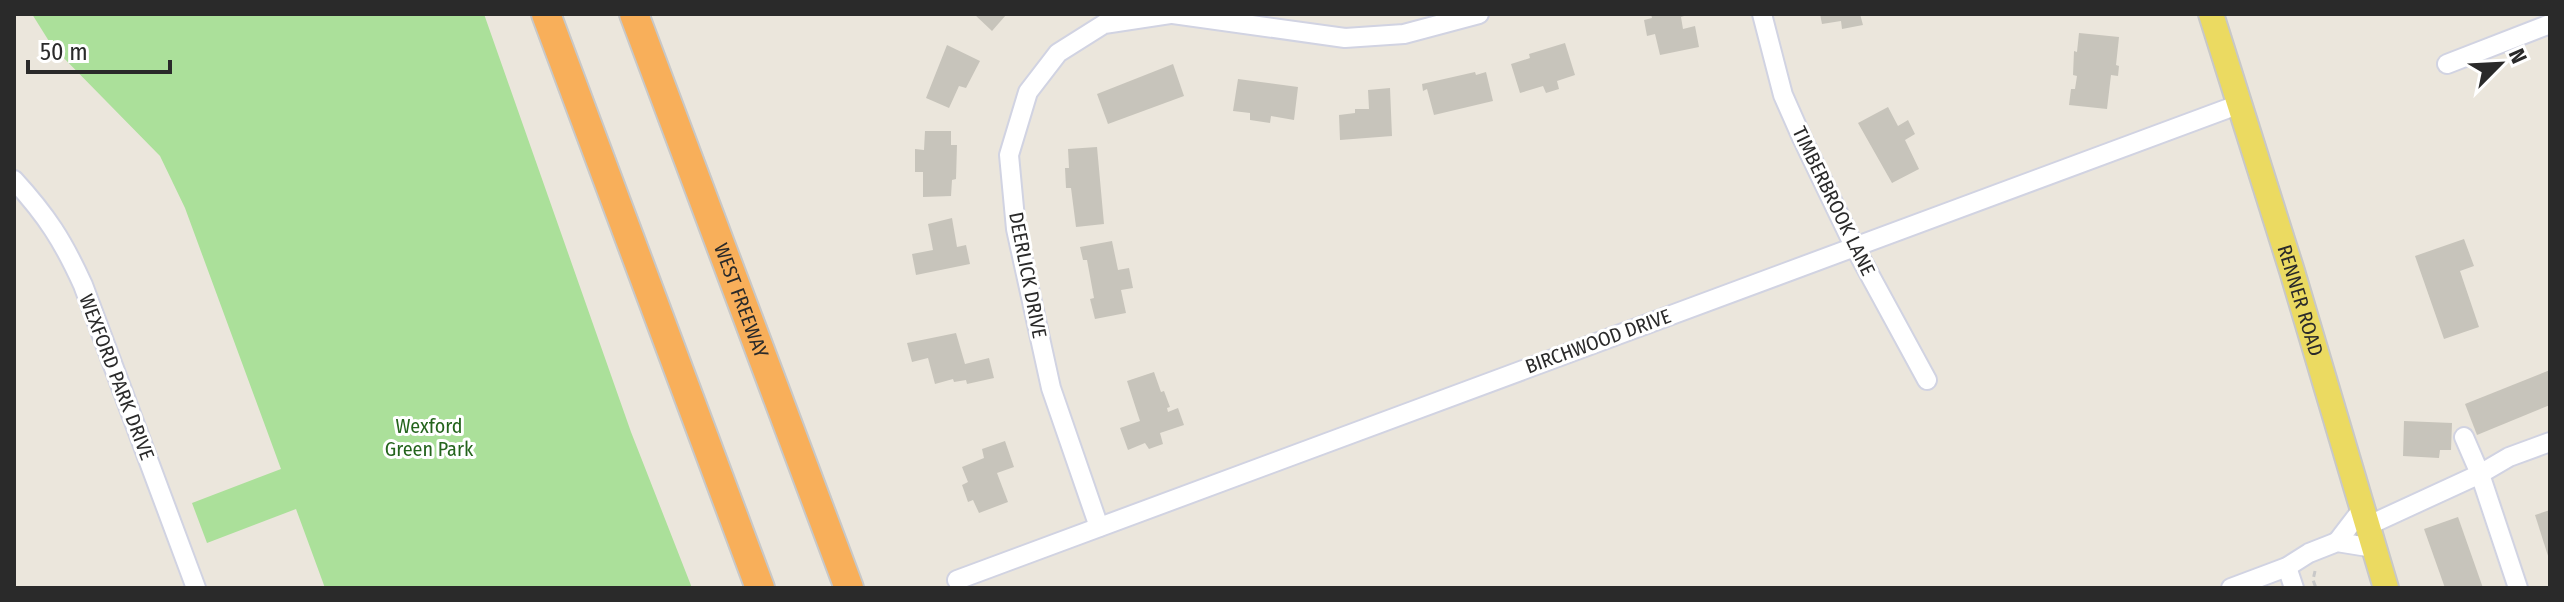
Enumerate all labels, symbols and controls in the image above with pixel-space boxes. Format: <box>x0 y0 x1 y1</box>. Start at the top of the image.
scale bar <box>28 24 170 74</box>
north arrow <box>2460 24 2540 104</box>
text: 50 m <box>40 38 88 66</box>
text: N <box>2503 45 2533 68</box>
street label: TIMBERBROOK LANE <box>1788 123 1880 279</box>
street label: DEERLICK DRIVE <box>1004 210 1052 340</box>
street label: WEST FREEWAY <box>709 240 774 361</box>
street label: RENNER ROAD <box>2272 242 2329 359</box>
street label: WEXFORD PARK DRIVE <box>74 291 160 463</box>
street label: BIRCHWOOD DRIVE <box>1522 304 1674 378</box>
park label: Wexford Green Park <box>385 414 474 461</box>

